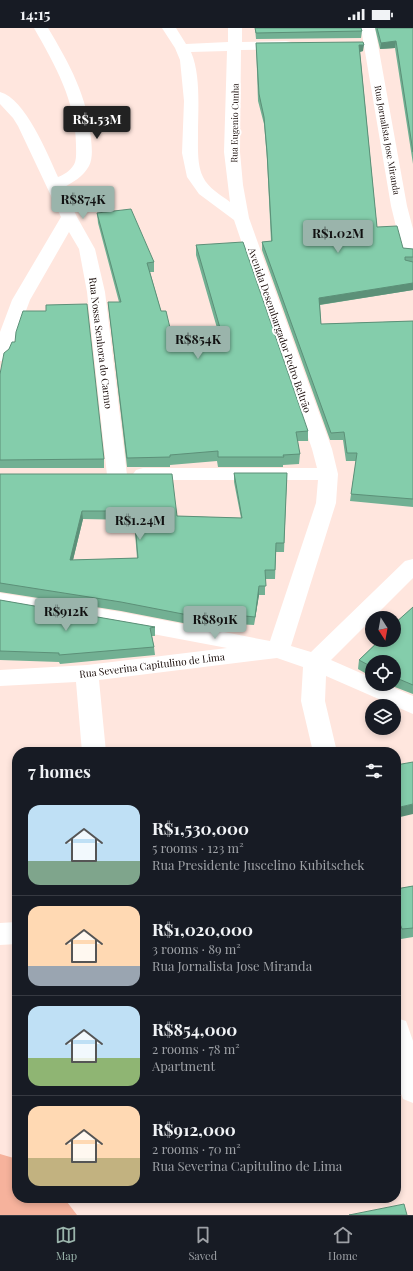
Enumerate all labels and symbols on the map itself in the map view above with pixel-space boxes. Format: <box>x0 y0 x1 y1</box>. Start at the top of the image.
street label: Rua Eugenio Cunha <box>227 83 241 163</box>
street label: Rua Jornalista Jose Miranda <box>372 84 404 196</box>
pin: R$1.53M <box>60 106 134 140</box>
pin: R$874K <box>50 186 116 220</box>
pin: R$1.02M <box>301 220 375 254</box>
street label: Avenida Desembargador Pedro Beltrão <box>245 245 315 415</box>
street label: Rua Nossa Senhora do Carmo <box>86 276 116 410</box>
pin: R$854K <box>165 326 231 360</box>
pin: R$1.24M <box>103 507 177 541</box>
pin: R$912K <box>33 598 99 632</box>
pin: R$891K <box>182 606 248 640</box>
north arrow <box>365 611 401 647</box>
street label: Rua Severina Capitulino de Lima <box>79 649 225 681</box>

